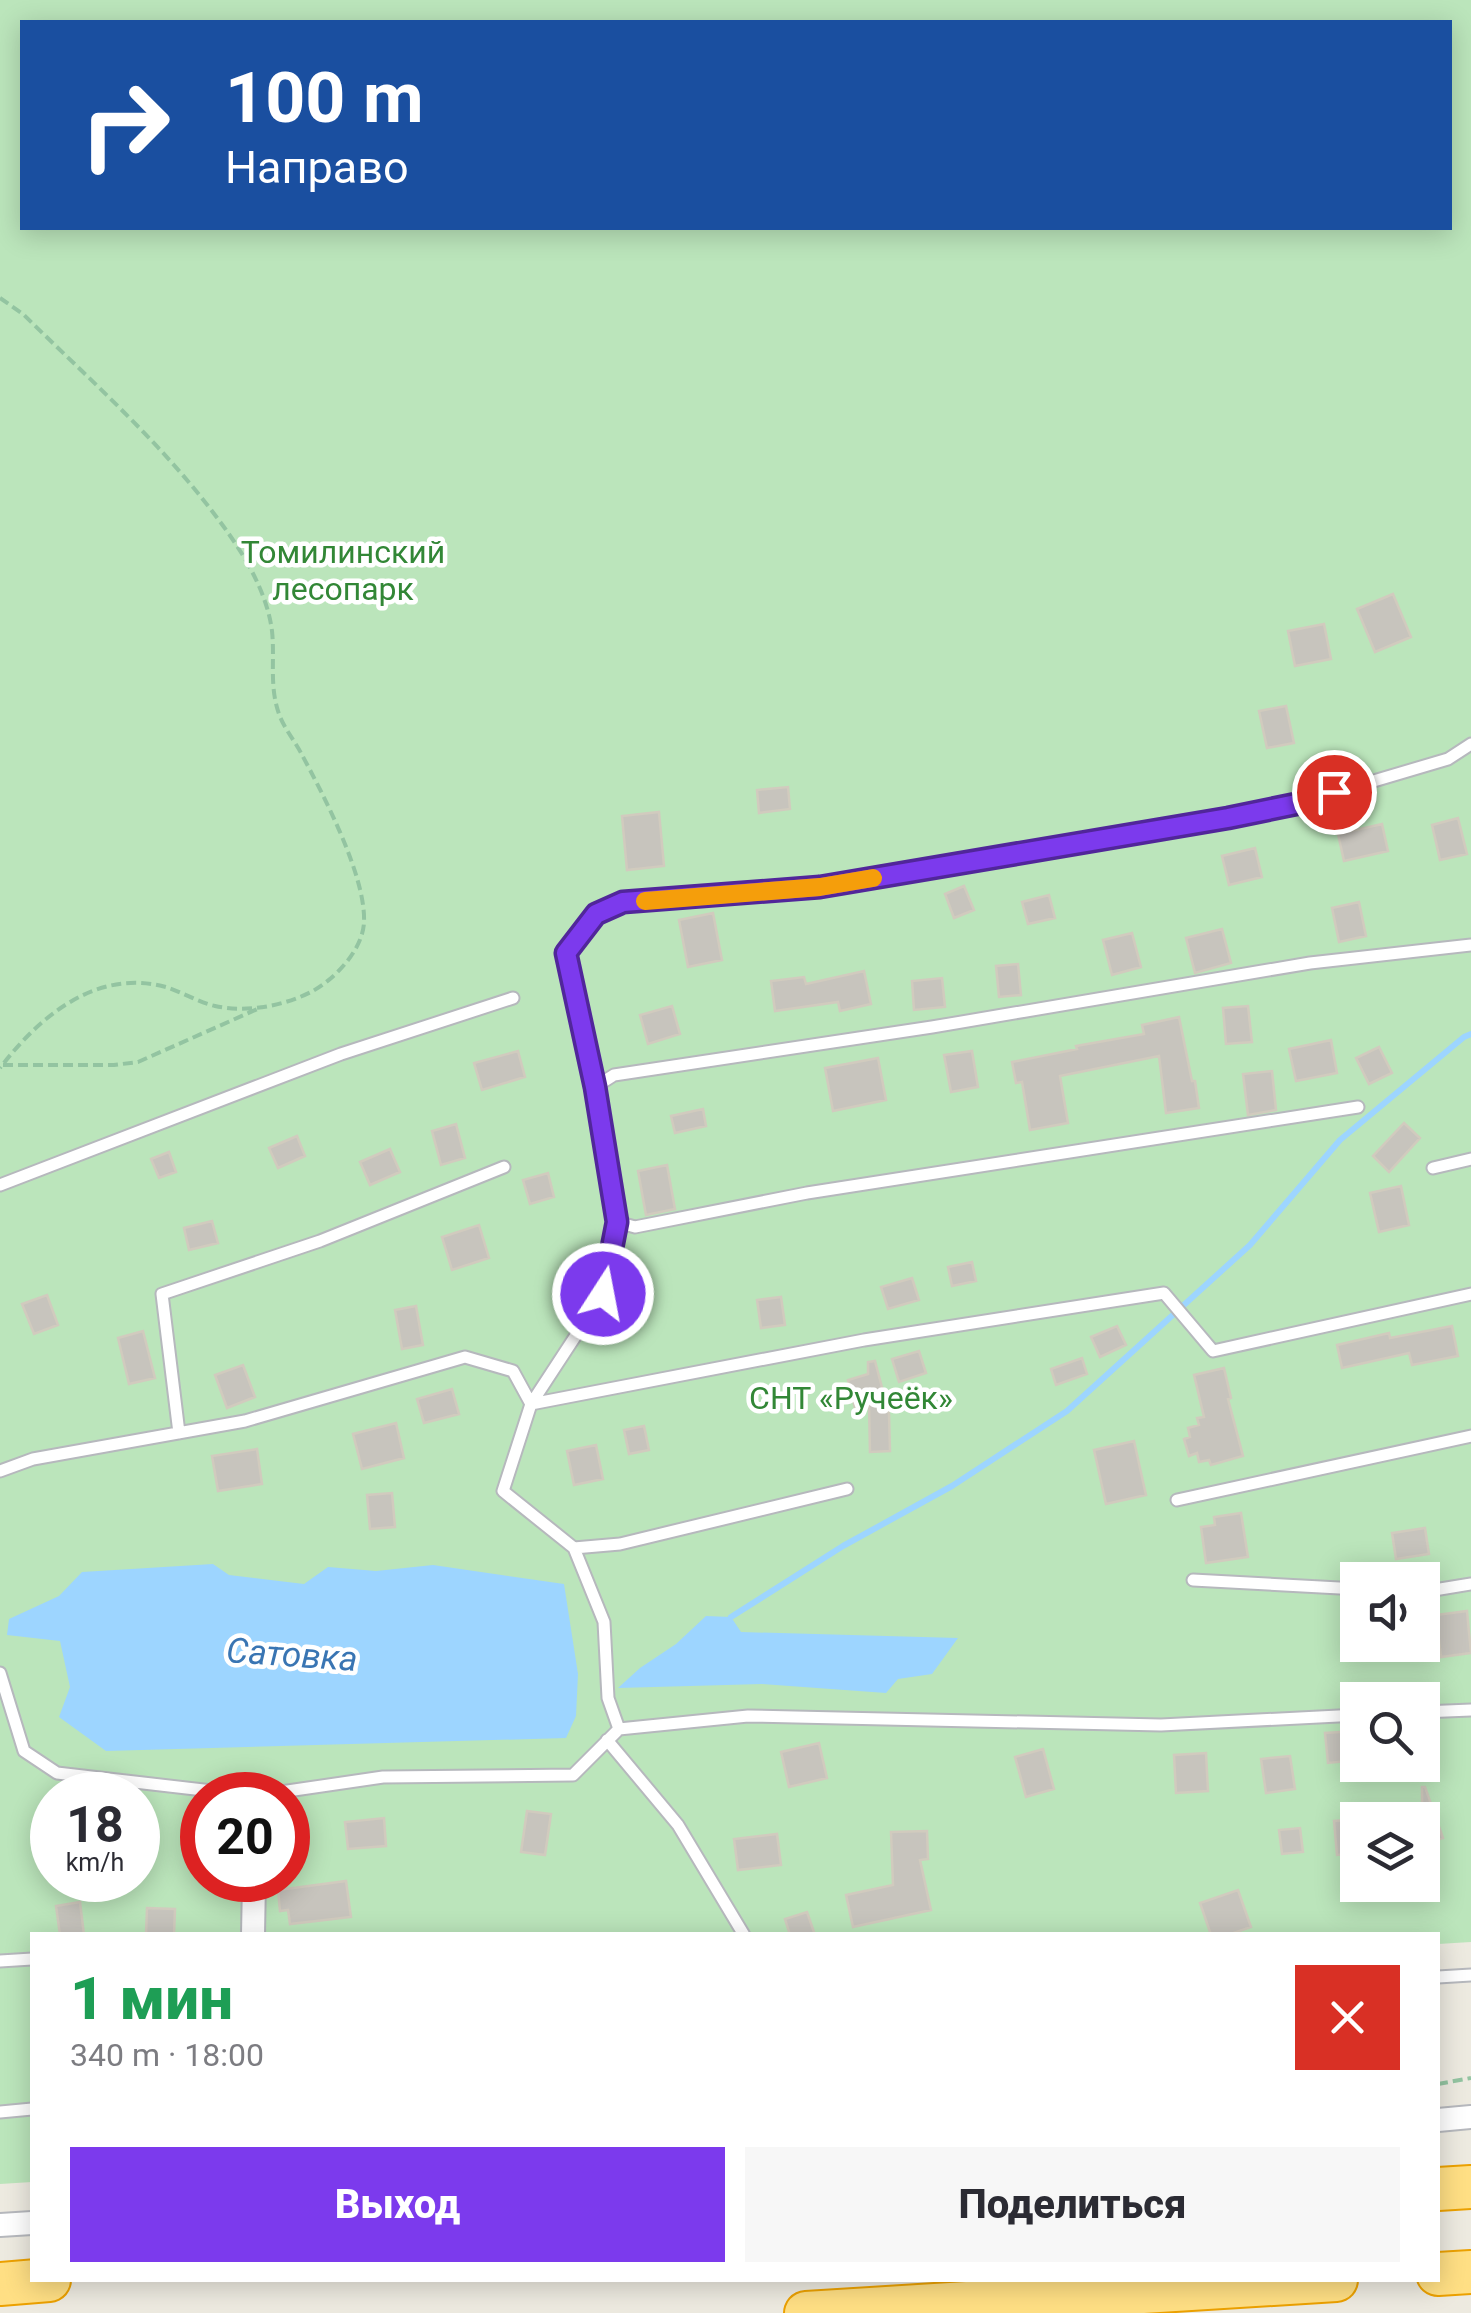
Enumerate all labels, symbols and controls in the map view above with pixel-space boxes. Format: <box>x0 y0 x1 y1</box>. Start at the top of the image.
text: 100 m <box>225 57 424 139</box>
icon: right <box>60 60 190 190</box>
text: Направо <box>225 141 409 194</box>
park label: Томилинский лесопарк <box>241 533 445 608</box>
pin <box>1292 750 1377 835</box>
icon: arrive <box>1307 765 1362 820</box>
position arrow <box>551 1242 655 1346</box>
park label: СНТ «Ручеёк» <box>749 1379 953 1417</box>
map controls <box>1340 1562 1440 1902</box>
button: sound <box>1340 1562 1440 1662</box>
water label: Сатовка <box>225 1630 359 1680</box>
button: search <box>1340 1682 1440 1782</box>
speed limit sign: 20 <box>180 1772 310 1902</box>
text: 18 <box>66 1796 124 1854</box>
button: layers <box>1340 1802 1440 1902</box>
text: km/h <box>66 1848 124 1877</box>
text: 1 мин <box>70 1963 233 2034</box>
button: close <box>1295 1965 1400 2070</box>
text: 340 m · 18:00 <box>70 2036 264 2074</box>
button: Выход <box>70 2147 725 2262</box>
button: Поделиться <box>745 2147 1400 2262</box>

